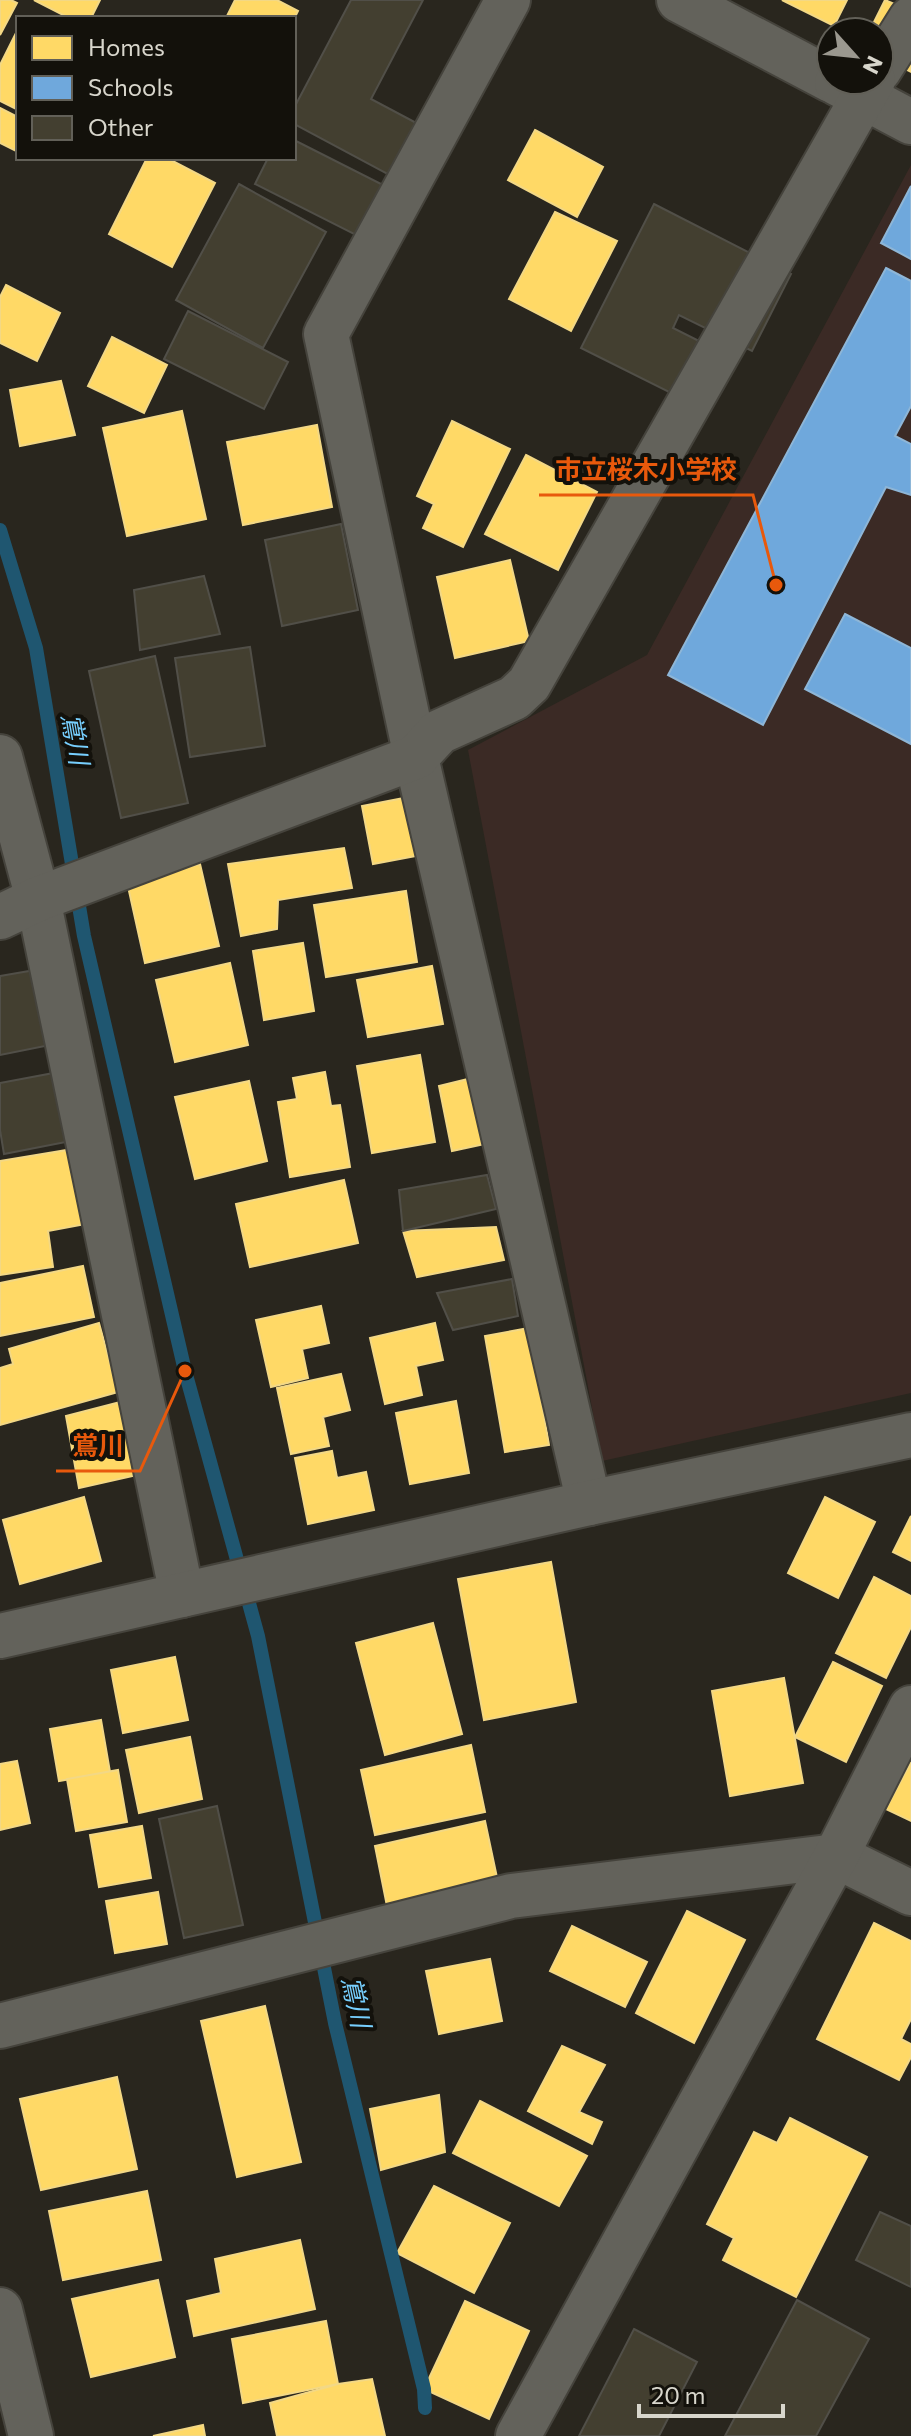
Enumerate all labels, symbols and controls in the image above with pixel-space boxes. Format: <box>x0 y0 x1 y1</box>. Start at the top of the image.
legend <box>16 16 296 160</box>
north arrow <box>815 16 895 96</box>
text: Homes <box>88 32 165 61</box>
text: N <box>857 52 889 79</box>
text: Schools <box>88 72 173 101</box>
text: Other <box>88 112 154 141</box>
callout: 市立桜木小学校 <box>539 445 753 495</box>
text: 市立桜木小学校 <box>555 453 737 484</box>
water label: 鴬川 <box>57 710 97 770</box>
callout: 鴬川 <box>56 1421 140 1471</box>
text: 鴬川 <box>72 1429 124 1460</box>
water label: 鴬川 <box>337 1973 379 2033</box>
scale bar <box>639 2368 783 2418</box>
text: 20 m <box>651 2380 705 2409</box>

